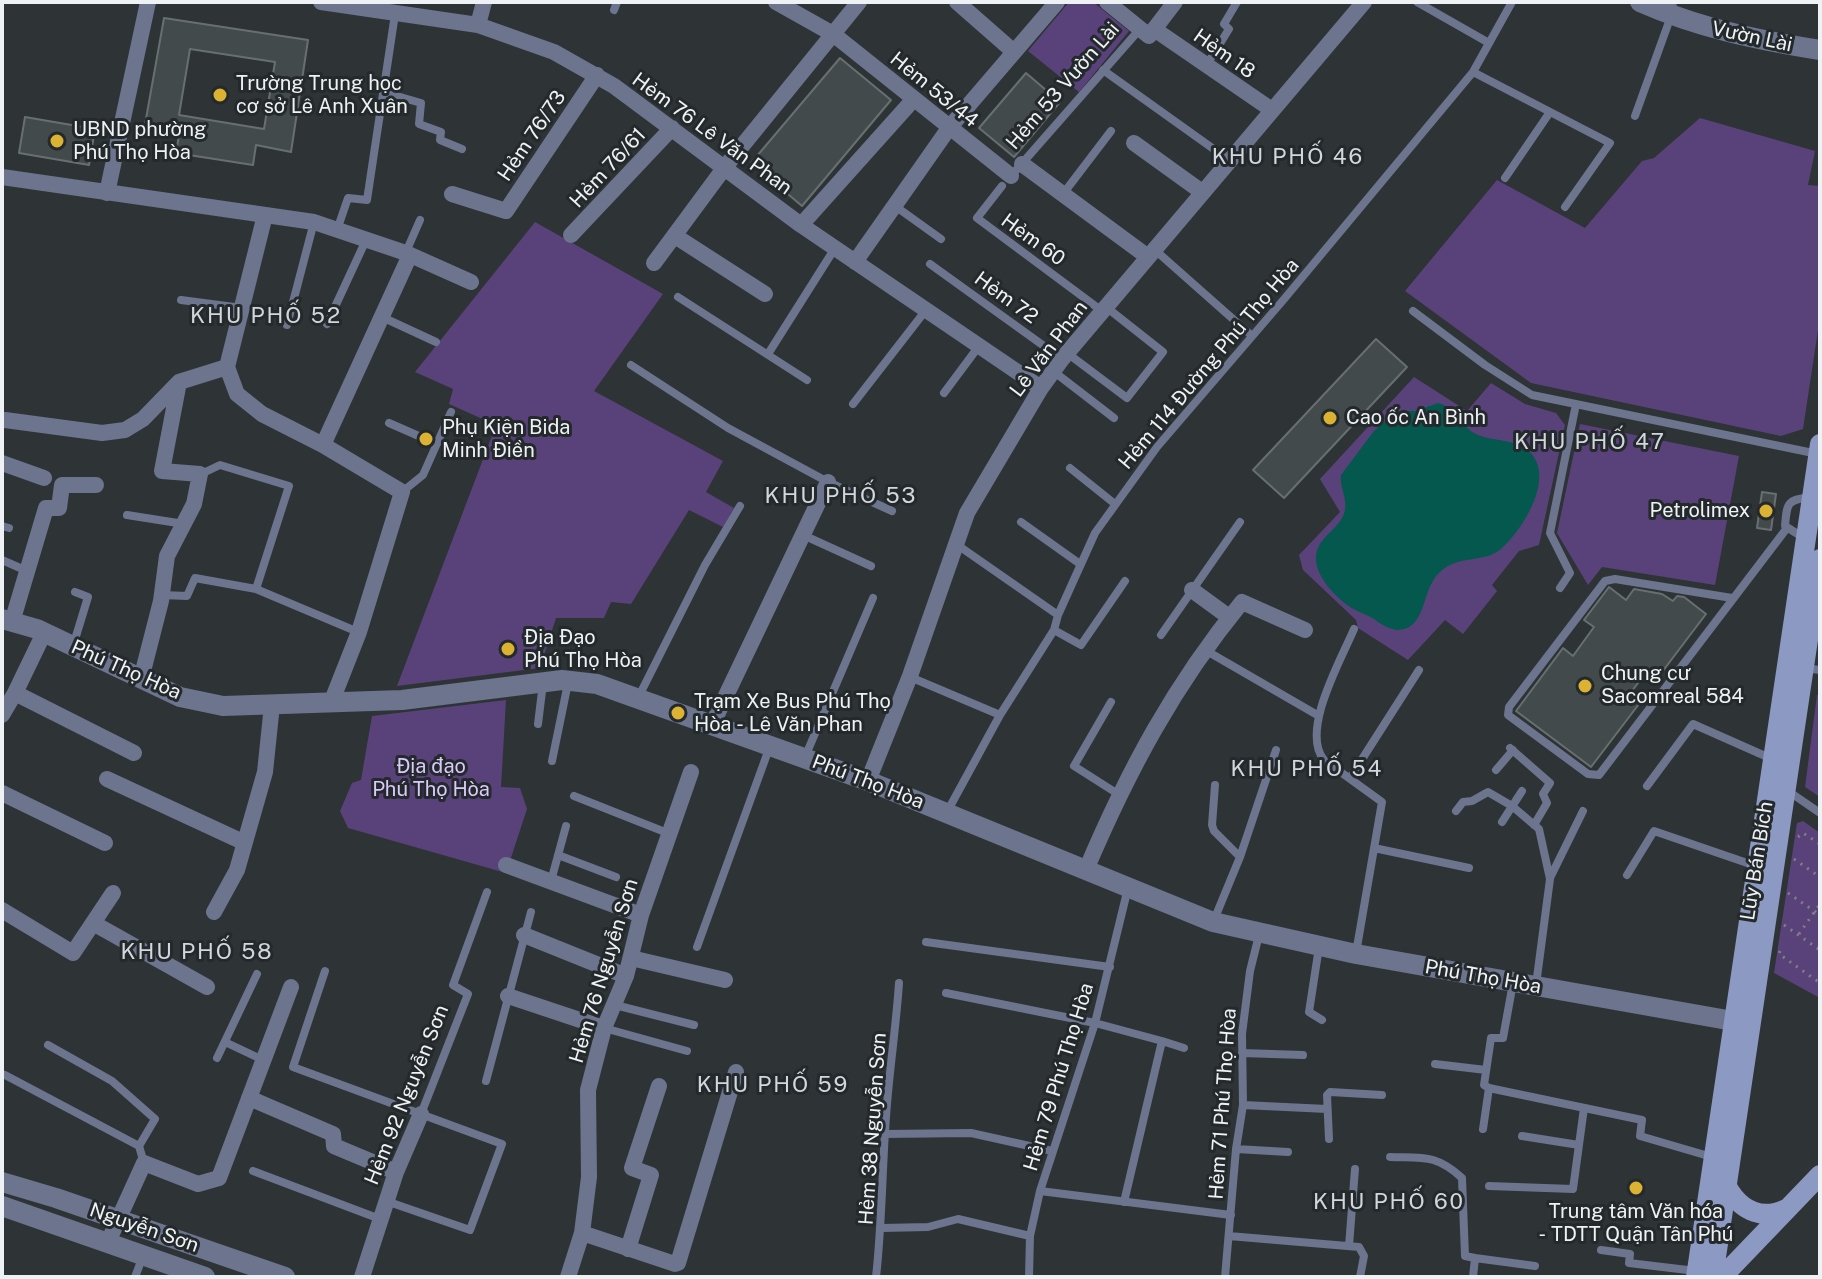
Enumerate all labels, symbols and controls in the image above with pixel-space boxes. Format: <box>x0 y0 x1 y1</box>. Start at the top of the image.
street label: Hẻm 53 Vườn Lài <box>1001 17 1125 155</box>
street label: Vườn Lài <box>1710 17 1794 57</box>
street label: Hẻm 18 <box>1189 24 1259 84</box>
street label: Hẻm 53/44 <box>885 47 983 133</box>
street label: Hẻm 76 Lê Văn Phan <box>627 68 797 200</box>
place label: Trường Trung học cơ sở Lê Anh Xuân <box>236 72 408 119</box>
marker: Trường Trung học cơ sở Lê Anh Xuân <box>211 86 229 104</box>
street label: Hẻm 76/73 <box>493 86 571 186</box>
place label: UBND phường Phú Thọ Hòa <box>73 118 206 165</box>
street label: Hẻm 76/61 <box>565 123 651 213</box>
marker: UBND phường Phú Thọ Hòa <box>48 132 66 150</box>
district label: KHU PHỐ 46 <box>1212 144 1364 170</box>
street label: Hẻm 60 <box>996 209 1070 271</box>
street label: Hẻm 114 Đường Phú Thọ Hòa <box>1114 254 1304 474</box>
street label: Hẻm 72 <box>970 267 1042 329</box>
street label: Lê Văn Phan <box>1005 296 1093 402</box>
district label: KHU PHỐ 52 <box>190 303 342 329</box>
place label: Cao ốc An Bình <box>1346 406 1486 430</box>
marker: Cao ốc An Bình <box>1321 409 1339 427</box>
place label: Phụ Kiện Bida Minh Điền <box>442 416 570 463</box>
district label: KHU PHỐ 47 <box>1514 429 1666 455</box>
marker: Phụ Kiện Bida Minh Điền <box>417 430 435 448</box>
district label: KHU PHỐ 53 <box>765 483 917 509</box>
place label: Petrolimex <box>1650 499 1750 523</box>
marker: Petrolimex <box>1757 502 1775 520</box>
place label: Địa Đạo Phú Thọ Hòa <box>524 626 642 673</box>
street label: Phú Thọ Hòa <box>67 635 185 705</box>
marker: Địa Đạo Phú Thọ Hòa <box>499 640 517 658</box>
place label: Chung cư Sacomreal 584 <box>1601 662 1744 709</box>
marker: Chung cư Sacomreal 584 <box>1576 677 1594 695</box>
place label: Trạm Xe Bus Phú Thọ Hòa - Lê Văn Phan <box>694 690 891 737</box>
marker: Trạm Xe Bus Phú Thọ Hòa - Lê Văn Phan <box>669 704 687 722</box>
street label: Phú Thọ Hòa <box>809 750 927 814</box>
park label: Địa đạo Phú Thọ Hòa <box>372 755 490 802</box>
district label: KHU PHỐ 54 <box>1231 756 1383 782</box>
street label: Lũy Bán Bích <box>1736 800 1778 922</box>
street label: Hẻm 76 Nguyễn Sơn <box>565 876 643 1066</box>
district label: KHU PHỐ 58 <box>120 939 274 965</box>
street label: Phú Thọ Hòa <box>1423 955 1543 999</box>
street label: Hẻm 79 Phú Thọ Hòa <box>1019 980 1099 1174</box>
street label: Hẻm 92 Nguyễn Sơn <box>360 1002 454 1188</box>
street label: Hẻm 71 Phú Thọ Hòa <box>1204 1007 1242 1201</box>
street label: Hẻm 38 Nguyễn Sơn <box>854 1032 892 1226</box>
district label: KHU PHỐ 59 <box>697 1072 849 1098</box>
marker: Trung tâm Văn hóa - TDTT Quận Tân Phú <box>1627 1179 1645 1197</box>
district label: KHU PHỐ 60 <box>1313 1189 1465 1215</box>
street label: Nguyễn Sơn <box>86 1198 202 1258</box>
place label: Trung tâm Văn hóa - TDTT Quận Tân Phú <box>1539 1200 1733 1247</box>

